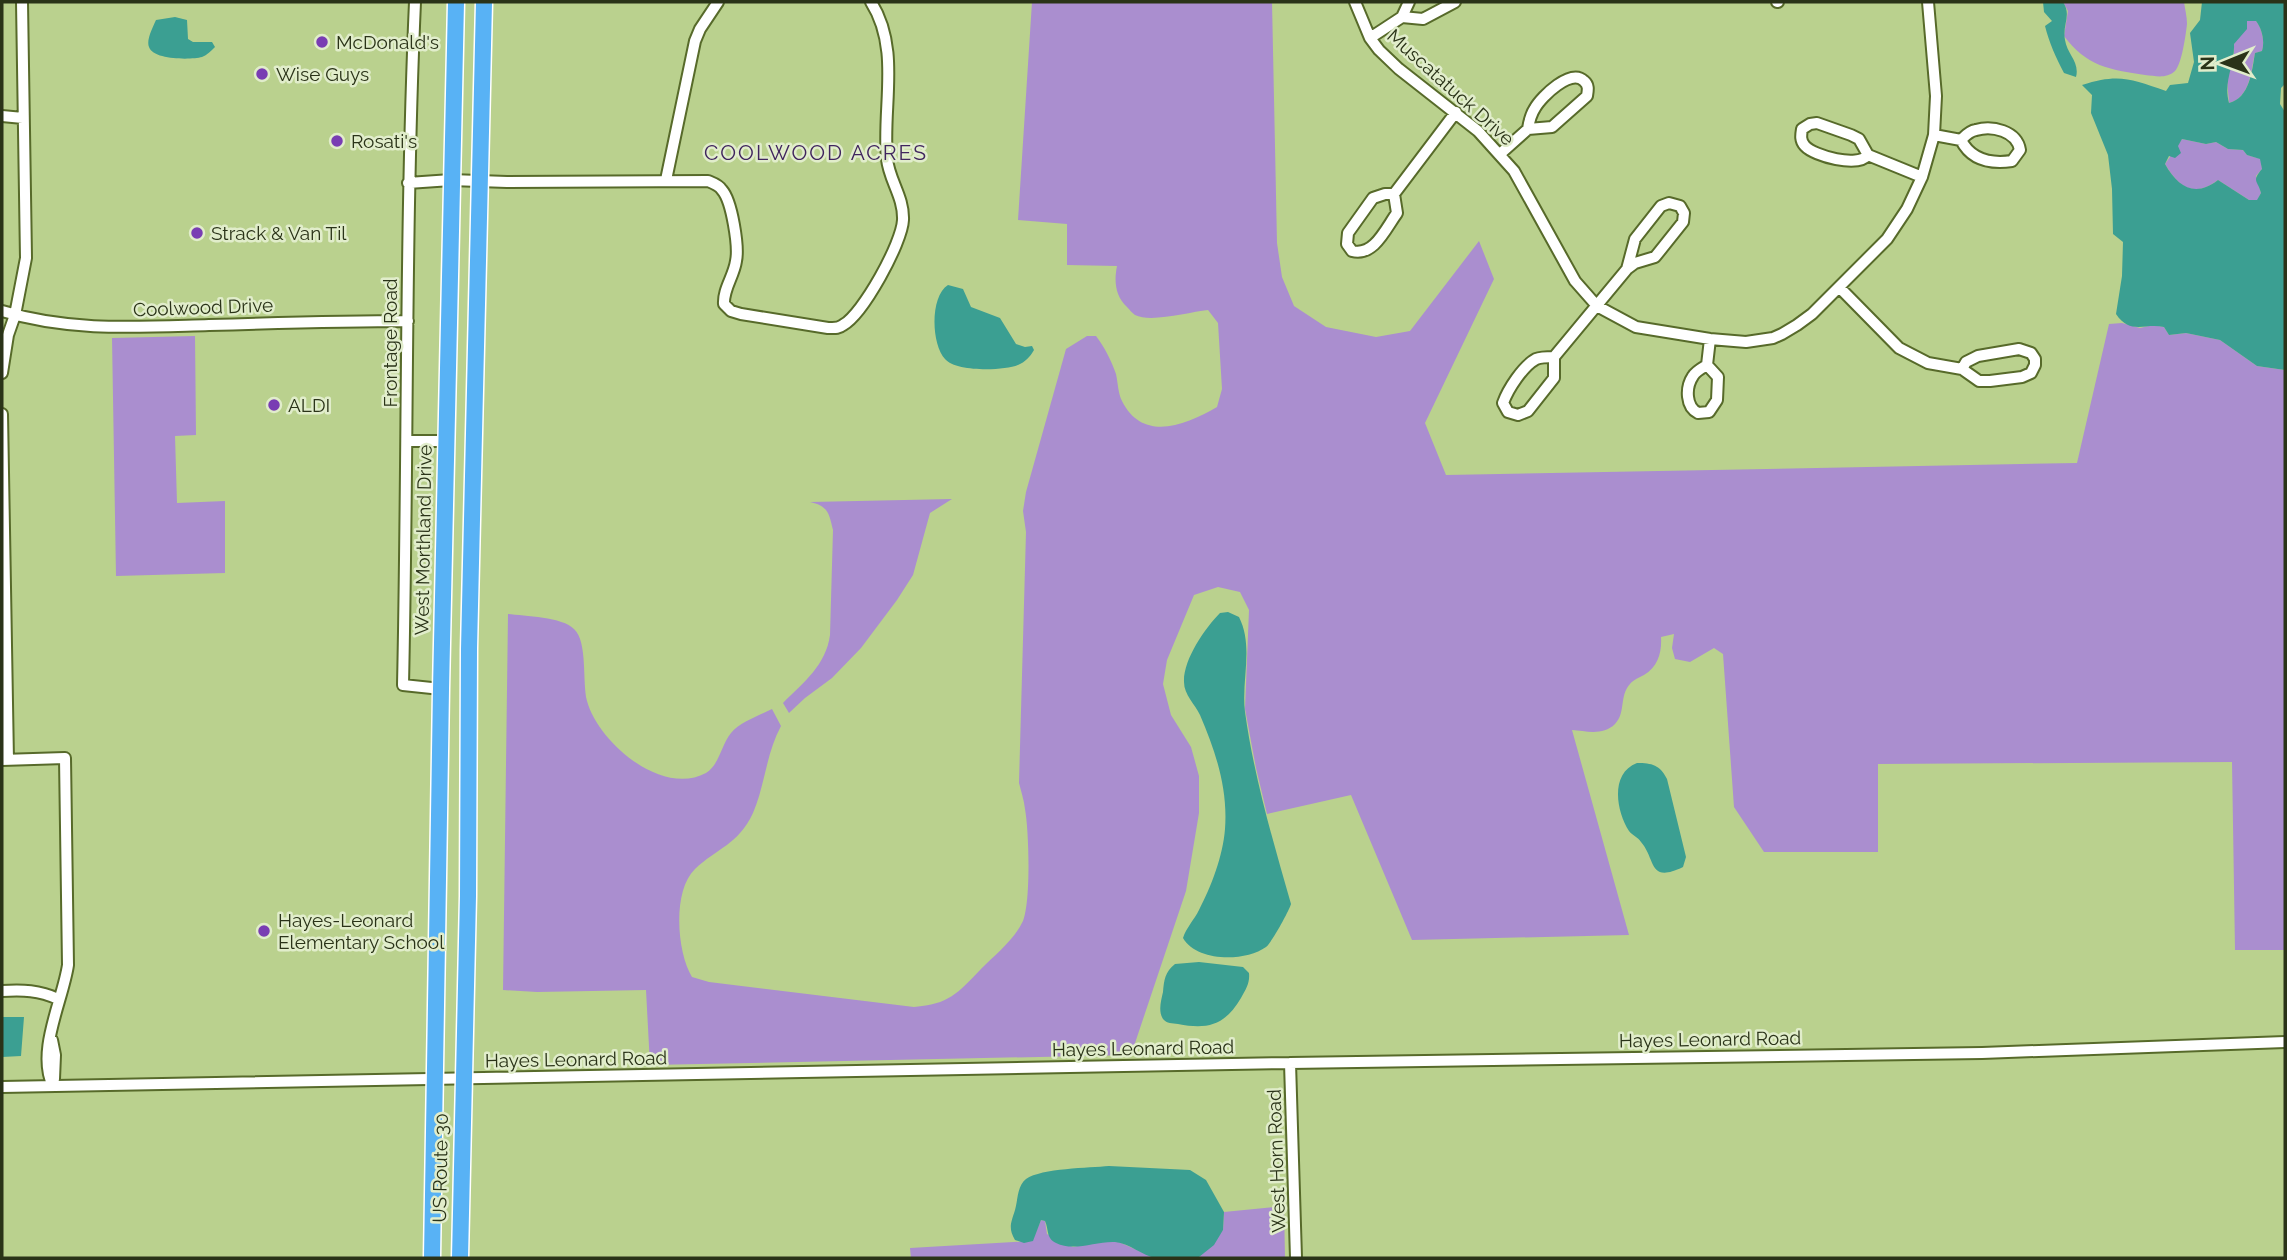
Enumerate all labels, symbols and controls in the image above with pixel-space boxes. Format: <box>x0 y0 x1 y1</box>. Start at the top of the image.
street label: Muscatatuck Drive <box>1383 24 1519 150</box>
north arrow <box>2189 28 2259 98</box>
place label: McDonald's <box>336 31 439 53</box>
marker: McDonald's <box>314 34 330 50</box>
text: N <box>2196 56 2218 71</box>
place label: Wise Guys <box>276 63 369 85</box>
marker: Wise Guys <box>254 66 270 82</box>
place label: Rosati's <box>351 130 417 152</box>
marker: Rosati's <box>329 133 345 149</box>
district label: COOLWOOD ACRES <box>704 140 928 165</box>
place label: Strack & Van Til <box>211 222 347 244</box>
marker: Strack & Van Til <box>189 225 205 241</box>
street label: Frontage Road <box>379 278 401 408</box>
street label: Coolwood Drive <box>133 294 273 320</box>
place label: ALDI <box>288 394 330 416</box>
marker: ALDI <box>266 397 282 413</box>
street label: West Morthland Drive <box>410 444 436 636</box>
place label: Hayes-Leonard Elementary School <box>278 909 445 953</box>
marker: Hayes-Leonard Elementary School <box>256 923 272 939</box>
street label: Hayes Leonard Road <box>1619 1026 1801 1052</box>
street label: Hayes Leonard Road <box>1052 1035 1234 1061</box>
street label: Hayes Leonard Road <box>485 1046 667 1072</box>
street label: West Horn Road <box>1263 1089 1289 1233</box>
street label: US Route 30 <box>428 1113 452 1223</box>

